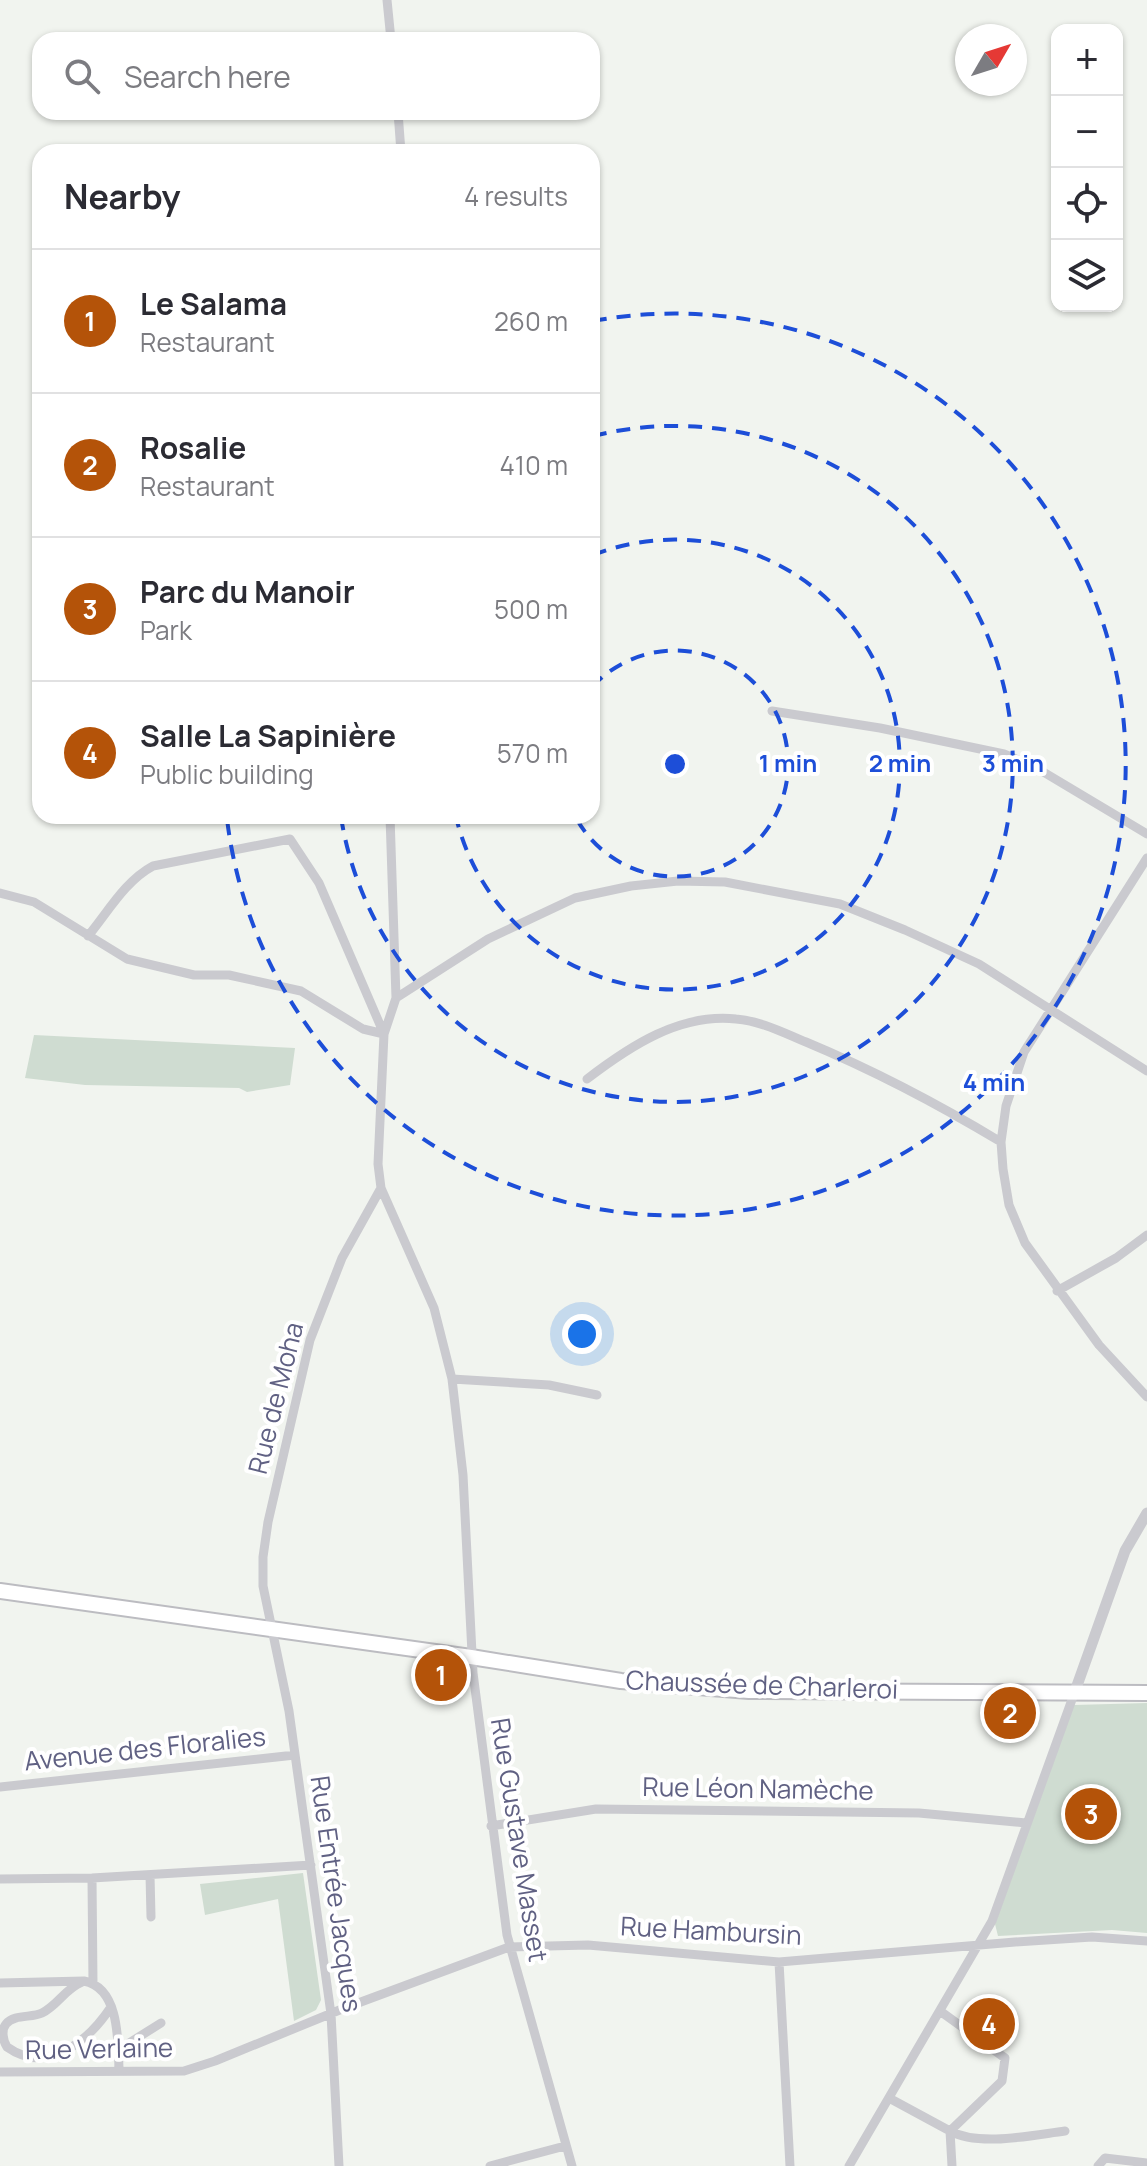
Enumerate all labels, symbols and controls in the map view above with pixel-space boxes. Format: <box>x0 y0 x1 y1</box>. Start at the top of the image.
north arrow <box>955 24 1027 96</box>
map controls <box>1051 24 1123 312</box>
button: + <box>1051 24 1123 96</box>
search box <box>32 32 600 120</box>
icon: search <box>60 54 104 98</box>
text: Search here <box>124 56 291 97</box>
button: − <box>1051 96 1123 168</box>
button: locate <box>1051 168 1123 240</box>
text: Nearby <box>64 173 180 219</box>
text: 4 results <box>464 178 568 214</box>
button: layers <box>1051 240 1123 312</box>
text: Le Salama <box>140 283 287 324</box>
text: 1 <box>84 303 96 339</box>
text: 260 m <box>494 303 568 339</box>
text: Restaurant <box>140 324 275 360</box>
text: Rosalie <box>140 427 246 468</box>
text: 2 <box>82 447 98 483</box>
text: 410 m <box>499 447 568 483</box>
text: Restaurant <box>140 468 275 504</box>
text: Parc du Manoir <box>140 571 355 612</box>
text: 3 <box>82 591 98 627</box>
text: 500 m <box>494 591 568 627</box>
text: Park <box>140 612 192 648</box>
text: Salle La Sapinière <box>140 715 396 756</box>
text: 4 <box>82 735 98 771</box>
text: 570 m <box>497 735 568 771</box>
text: 1 min <box>759 746 817 779</box>
text: 2 min <box>869 746 931 779</box>
text: 3 min <box>982 746 1044 779</box>
centre of rings <box>661 750 689 778</box>
text: Public building <box>140 756 314 792</box>
text: 4 min <box>963 1065 1025 1098</box>
your location <box>562 1314 602 1354</box>
street label: Rue de Moha <box>239 1318 311 1477</box>
pin: 1 <box>415 1645 467 1705</box>
street label: Chaussée de Charleroi <box>625 1661 899 1707</box>
pin: 2 <box>984 1683 1036 1743</box>
street label: Rue Gustave Masset <box>483 1715 557 1964</box>
street label: Avenue des Floralies <box>22 1717 267 1779</box>
street label: Rue Léon Namèche <box>642 1768 874 1808</box>
street label: Rue Entrée Jacques <box>303 1773 371 2014</box>
pin: 3 <box>1065 1784 1117 1844</box>
street label: Rue Hambursin <box>620 1907 803 1953</box>
pin: 4 <box>963 1994 1015 2054</box>
street label: Rue Verlaine <box>25 2029 173 2067</box>

